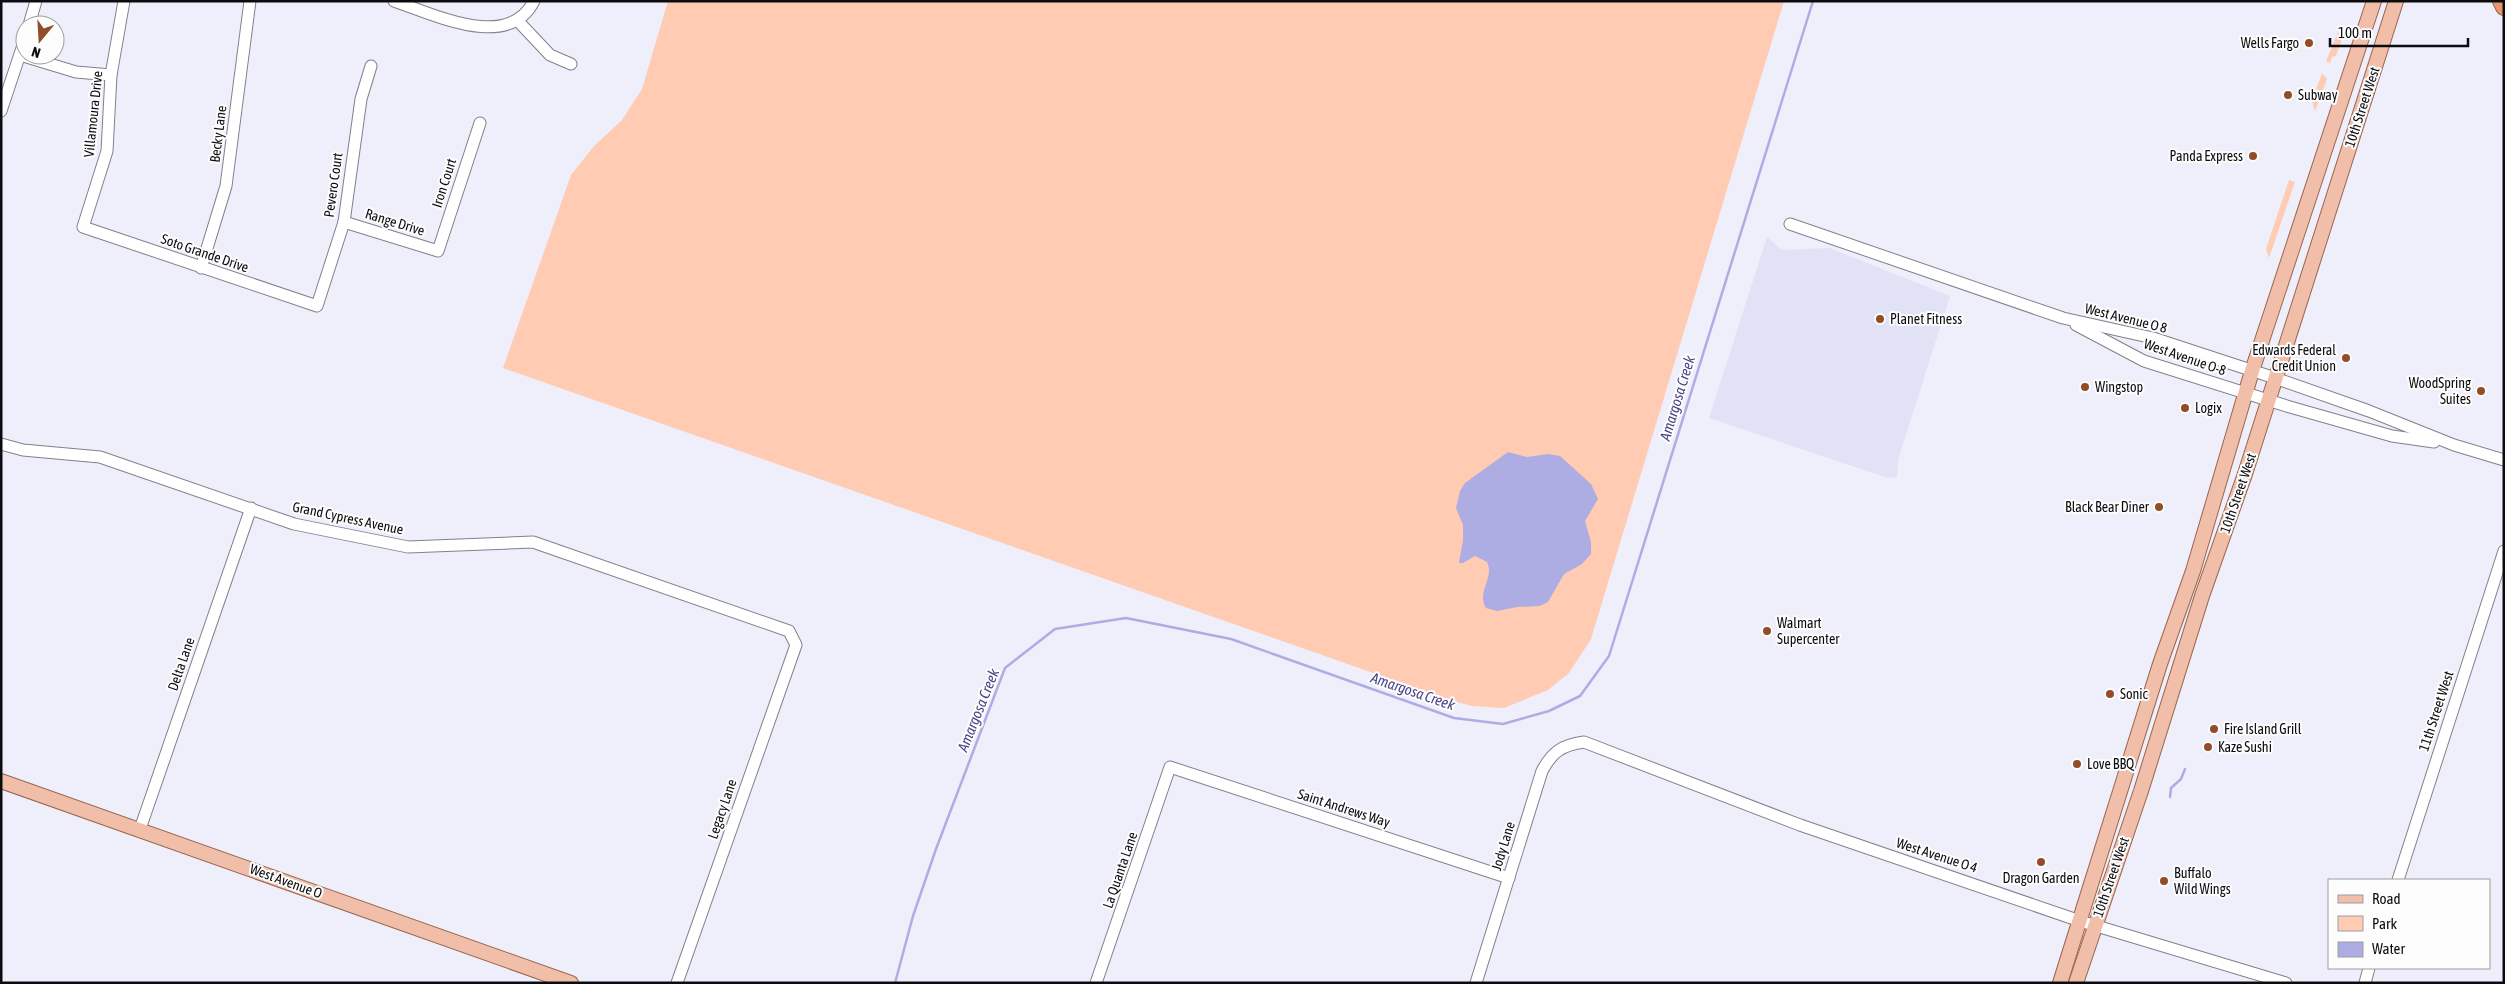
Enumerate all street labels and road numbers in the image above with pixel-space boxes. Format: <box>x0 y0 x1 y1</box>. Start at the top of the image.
street label: 10th Street West <box>2341 65 2383 149</box>
street label: Villamoura Drive <box>81 70 105 158</box>
street label: Becky Lane <box>207 105 229 163</box>
street label: Pevero Court <box>321 152 345 218</box>
street label: Iron Court <box>429 156 459 210</box>
street label: Range Drive <box>363 205 427 239</box>
street label: Soto Grande Drive <box>159 231 251 275</box>
street label: West Avenue O 8 <box>2083 300 2169 336</box>
street label: West Avenue O-8 <box>2142 335 2229 379</box>
street label: 10th Street West <box>2217 451 2259 535</box>
street label: Grand Cypress Avenue <box>291 498 405 538</box>
street label: Delta Lane <box>164 635 198 693</box>
street label: 11th Street West <box>2415 669 2457 753</box>
street label: Legacy Lane <box>704 777 740 841</box>
street label: Saint Andrews Way <box>1296 786 1392 831</box>
street label: Jody Lane <box>1488 820 1518 872</box>
street label: La Quanta Lane <box>1099 830 1141 910</box>
street label: West Avenue O 4 <box>1894 834 1980 876</box>
street label: 10th Street West <box>2090 835 2132 919</box>
street label: West Avenue O <box>248 861 324 901</box>

